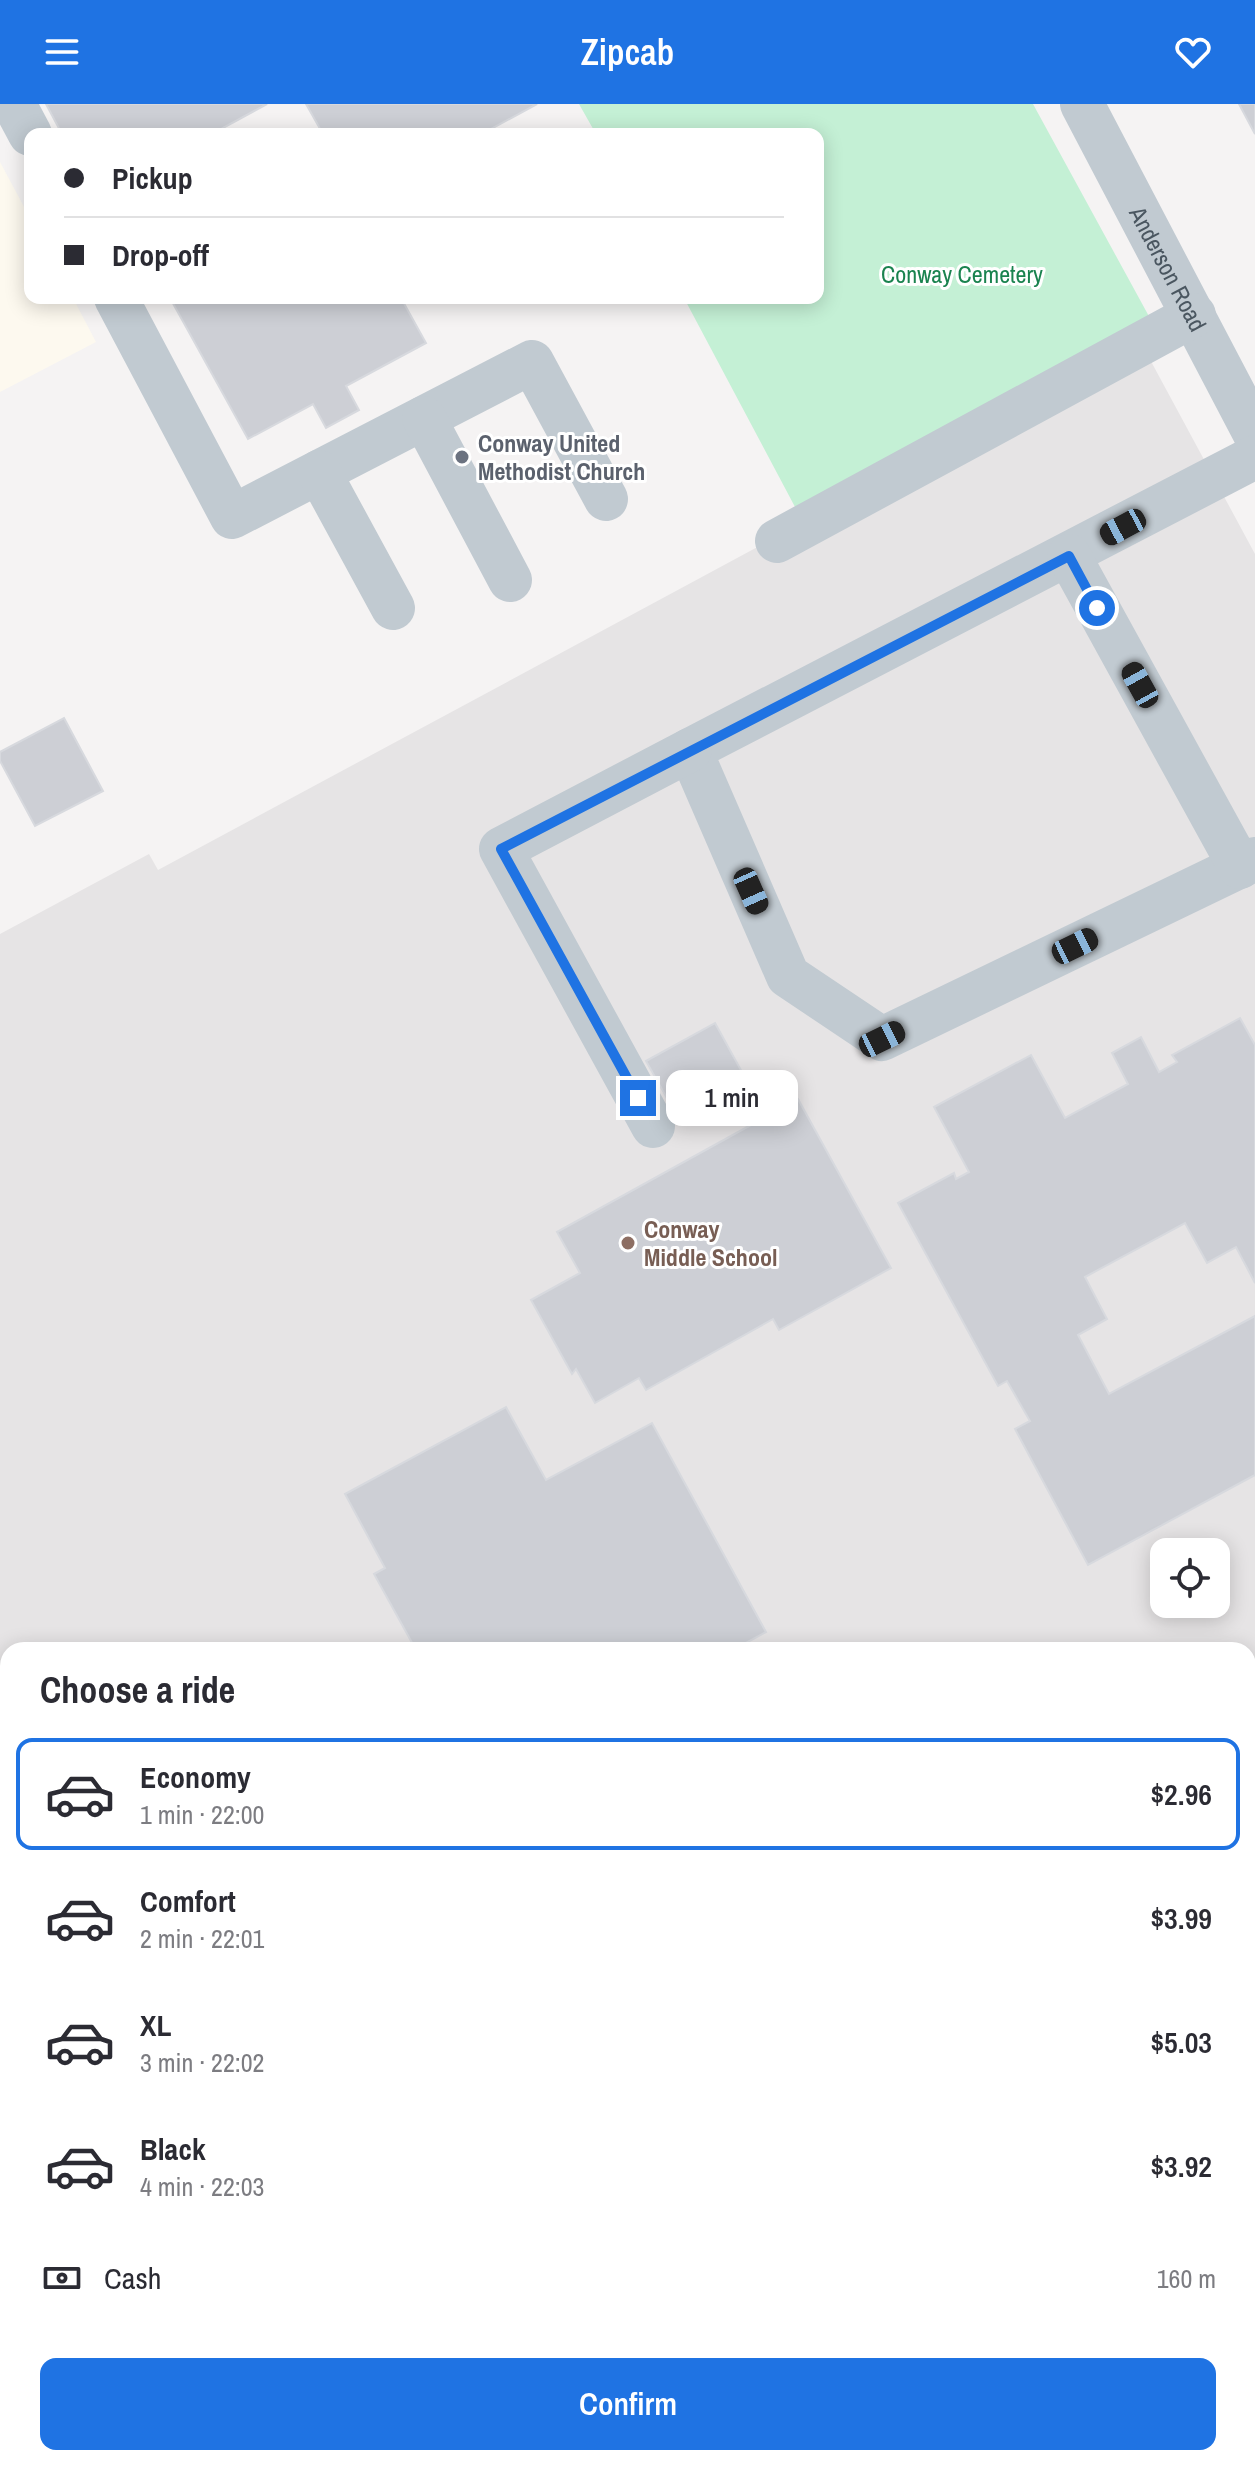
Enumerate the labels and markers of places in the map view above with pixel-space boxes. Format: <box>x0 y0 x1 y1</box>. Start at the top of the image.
place label: Conway United Methodist Church <box>478 427 645 487</box>
marker: Conway United Methodist Church <box>453 448 471 466</box>
place label: Conway Middle School <box>644 1213 777 1273</box>
marker: Conway Middle School <box>619 1234 637 1252</box>

